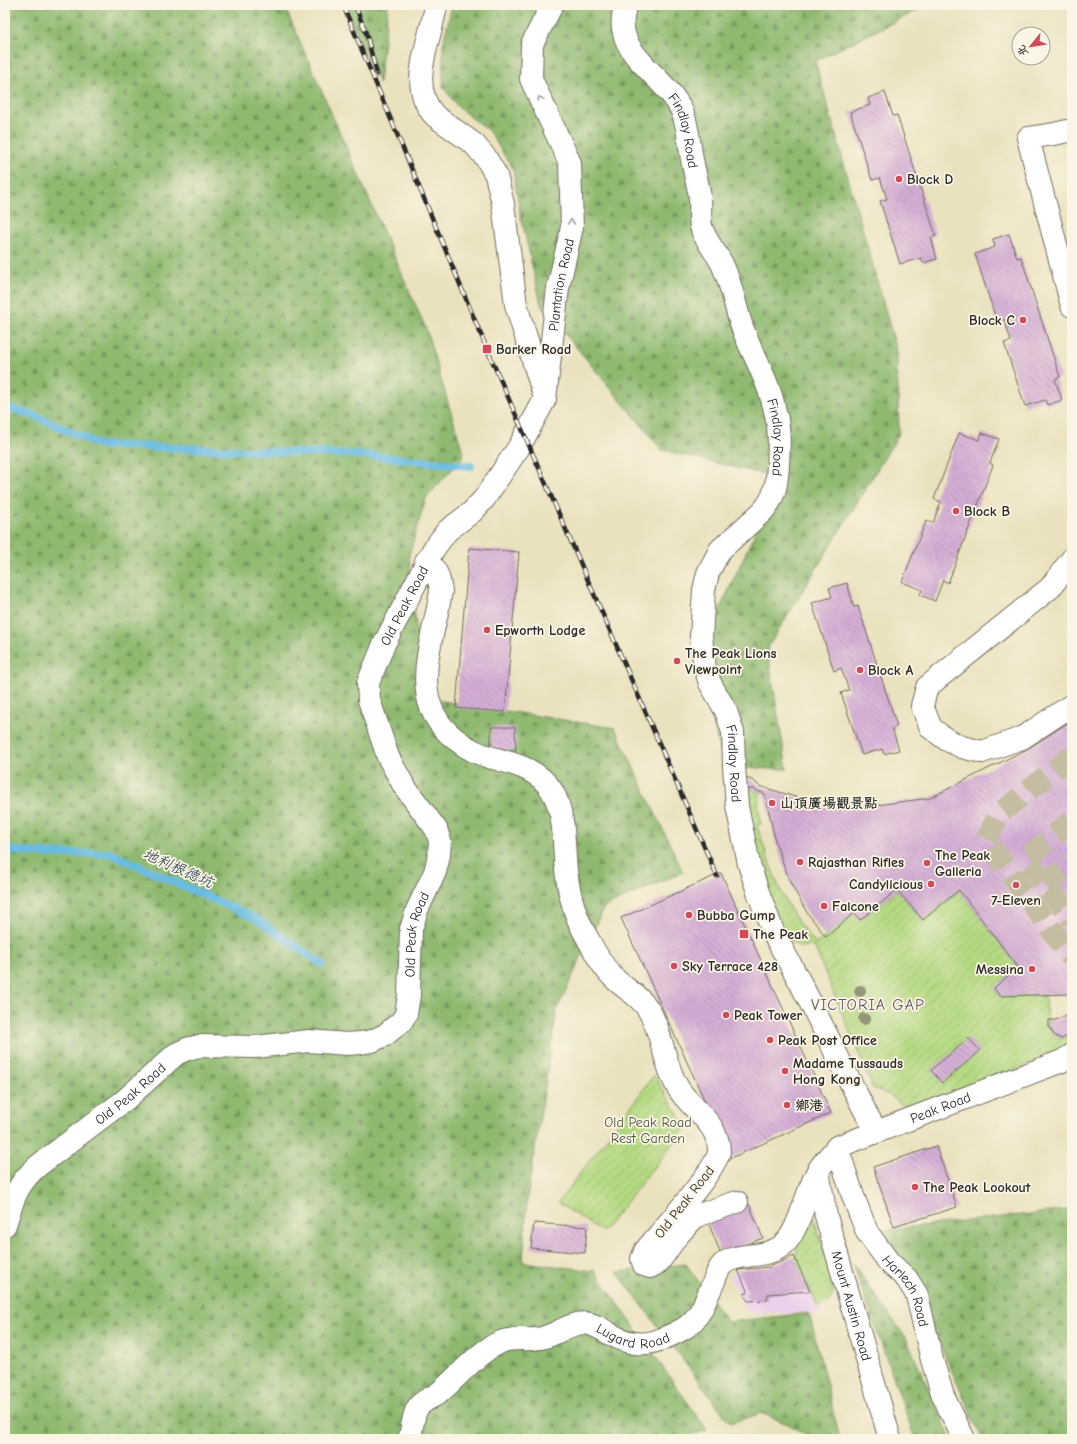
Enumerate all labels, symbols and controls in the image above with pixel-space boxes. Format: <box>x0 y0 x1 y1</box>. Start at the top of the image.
north arrow <box>1011 26 1051 66</box>
text: 北 <box>1014 43 1031 59</box>
street label: Findlay Road <box>664 90 702 170</box>
one-way arrow <box>536 96 544 103</box>
place label: Block D <box>907 171 953 188</box>
marker: Block D <box>894 174 904 184</box>
one-way arrow <box>567 219 576 225</box>
street label: Plantation Road <box>545 237 578 332</box>
place label: Block C <box>969 312 1016 329</box>
marker: Block C <box>1018 315 1028 325</box>
place label: Barker Road <box>496 341 571 358</box>
marker: Barker Road <box>481 343 493 355</box>
street label: Findlay Road <box>763 396 787 477</box>
place label: Block B <box>964 503 1010 520</box>
marker: Block B <box>951 506 961 516</box>
street label: Old Peak Road <box>377 563 432 648</box>
place label: Epworth Lodge <box>495 622 586 639</box>
marker: Epworth Lodge <box>482 625 492 635</box>
place label: The Peak Lions Viewpoint <box>685 645 777 678</box>
marker: The Peak Lions Viewpoint <box>672 656 682 666</box>
place label: Block A <box>868 662 913 679</box>
marker: Block A <box>855 665 865 675</box>
street label: Findlay Road <box>722 722 745 803</box>
place label: 山頂廣場觀景點 <box>780 795 878 812</box>
marker: 山頂廣場觀景點 <box>767 798 777 808</box>
water label: 地利根德坑 <box>140 845 218 892</box>
place label: The Peak Galleria <box>935 847 990 880</box>
place label: Rajasthan Rifles <box>808 854 904 871</box>
marker: Rajasthan Rifles <box>795 857 805 867</box>
marker: The Peak Galleria <box>922 858 932 868</box>
place label: Candylicious <box>849 876 923 893</box>
marker: Candylicious <box>926 879 936 889</box>
marker: 7-Eleven <box>1011 880 1021 890</box>
street label: Old Peak Road <box>402 889 433 978</box>
place label: 7-Eleven <box>991 892 1041 909</box>
place label: Falcone <box>832 898 879 915</box>
marker: Falcone <box>819 901 829 911</box>
place label: Bubba Gump <box>697 907 775 924</box>
marker: Bubba Gump <box>684 910 694 920</box>
place label: The Peak <box>753 926 808 943</box>
marker: The Peak <box>738 928 750 940</box>
place label: Sky Terrace 428 <box>682 958 778 975</box>
marker: Sky Terrace 428 <box>669 961 679 971</box>
place label: Messina <box>976 961 1024 978</box>
marker: Messina <box>1027 964 1037 974</box>
district label: VICTORIA GAP <box>811 996 925 1014</box>
place label: Peak Tower <box>734 1007 803 1024</box>
marker: Peak Tower <box>721 1010 731 1020</box>
place label: Peak Post Office <box>778 1032 877 1049</box>
marker: Peak Post Office <box>765 1035 775 1045</box>
place label: Madame Tussauds Hong Kong <box>793 1055 903 1088</box>
street label: Old Peak Road <box>92 1059 169 1129</box>
marker: Madame Tussauds Hong Kong <box>780 1066 790 1076</box>
street label: Peak Road <box>908 1089 973 1127</box>
place label: 鄉港 <box>795 1097 823 1114</box>
marker: 鄉港 <box>782 1100 792 1110</box>
park label: Old Peak Road Rest Garden <box>604 1114 692 1147</box>
street label: Old Peak Road <box>651 1163 718 1242</box>
place label: The Peak Lookout <box>923 1179 1031 1196</box>
marker: The Peak Lookout <box>910 1182 920 1192</box>
street label: Mount Austin Road <box>827 1249 875 1363</box>
street label: Harlech Road <box>878 1252 932 1328</box>
street label: Lugard Road <box>593 1320 672 1353</box>

